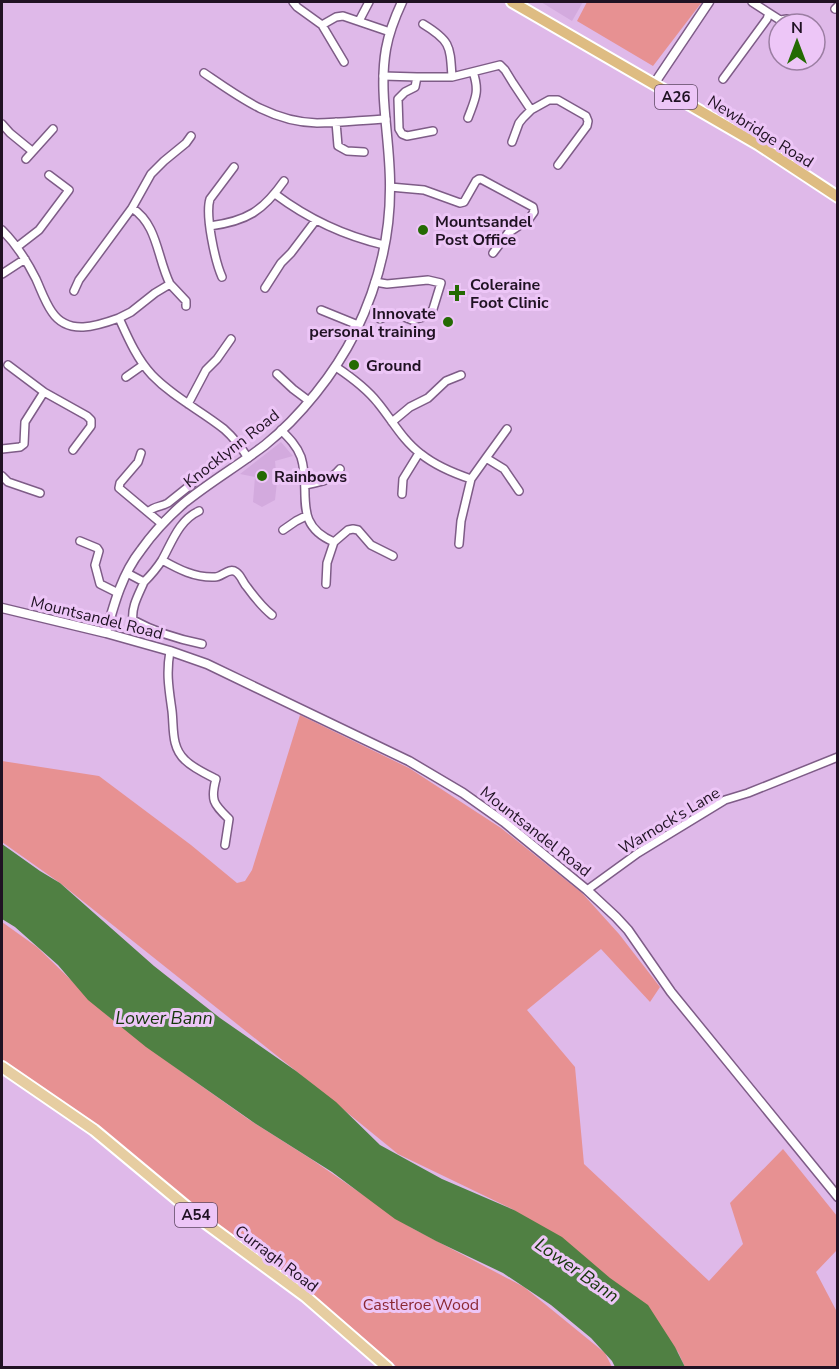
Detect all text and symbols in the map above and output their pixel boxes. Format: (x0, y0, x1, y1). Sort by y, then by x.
north arrow (767, 12, 827, 72)
text: N (791, 17, 803, 39)
road number: A26 (655, 85, 697, 109)
street label: Newbridge Road (703, 90, 818, 173)
place label: Mountsandel Post Office (435, 211, 532, 251)
marker: Mountsandel Post Office (416, 223, 430, 237)
place label: Coleraine Foot Clinic (470, 274, 549, 314)
marker: Coleraine Foot Clinic (448, 284, 466, 302)
place label: Innovate personal training (309, 303, 436, 343)
marker: Innovate personal training (441, 315, 455, 329)
place label: Ground (366, 355, 421, 377)
marker: Ground (347, 358, 361, 372)
street label: Knocklynn Road (179, 405, 284, 493)
place label: Rainbows (274, 466, 347, 488)
marker: Rainbows (255, 469, 269, 483)
street label: Mountsandel Road (28, 591, 165, 645)
street label: Mountsandel Road (475, 781, 596, 882)
street label: Warnock's Lane (615, 782, 724, 860)
water label: Lower Bann (115, 1006, 213, 1030)
road number: A54 (175, 1203, 217, 1227)
street label: Curragh Road (230, 1220, 323, 1297)
water label: Lower Bann (530, 1232, 624, 1308)
park label: Castleroe Wood (363, 1294, 479, 1316)

